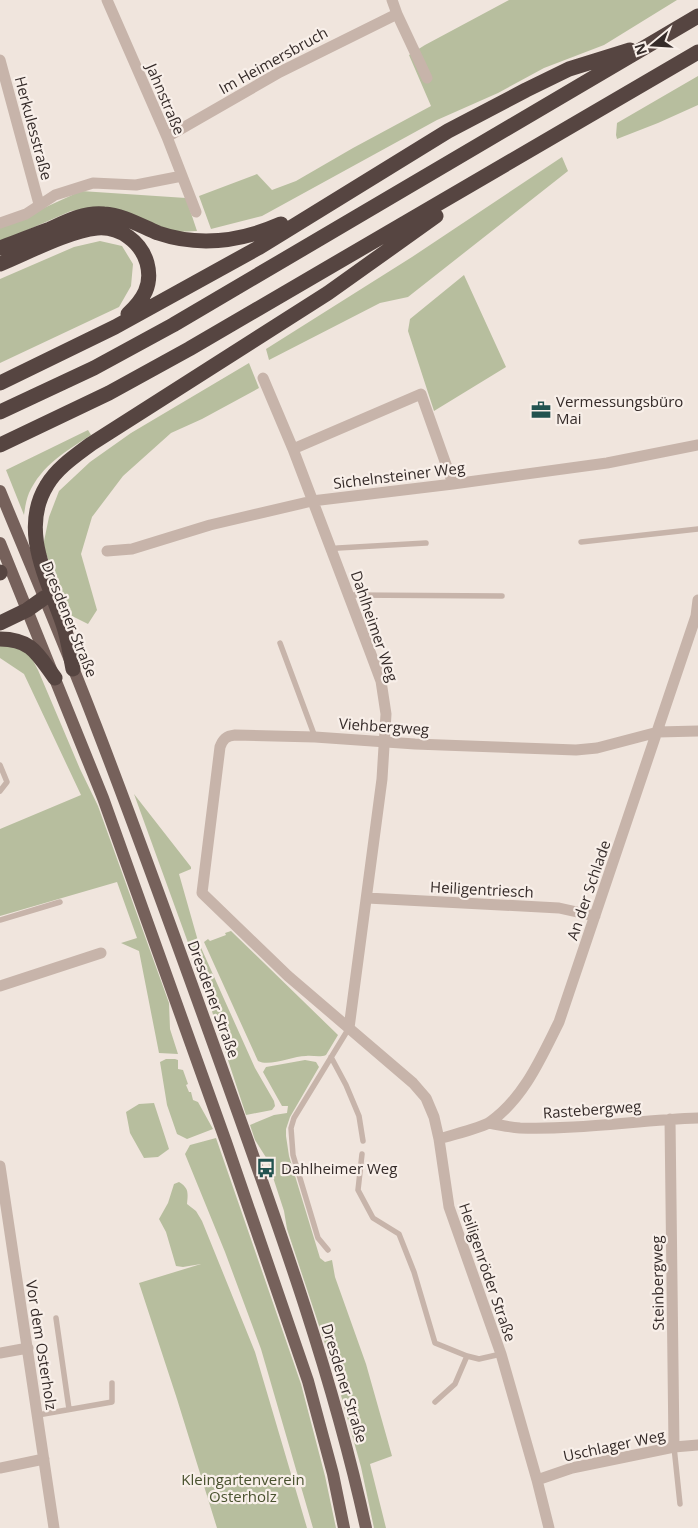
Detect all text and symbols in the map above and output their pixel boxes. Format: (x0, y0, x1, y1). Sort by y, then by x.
north arrow (628, 20, 678, 70)
street label: Im Heimersbruch (215, 22, 331, 98)
text: N (629, 41, 651, 58)
street label: Jahnstraße (141, 59, 190, 138)
street label: Herkulesstraße (11, 74, 57, 182)
place label: Vermessungsbüro Mai (556, 391, 683, 428)
office icon: Vermessungsbüro Mai (530, 399, 552, 421)
street label: Sichelnsteiner Weg (332, 457, 466, 493)
street label: Dresdener Straße (38, 558, 102, 680)
street label: Dahlheimer Weg (347, 568, 403, 684)
street label: Viehbergweg (338, 713, 430, 739)
street label: An der Schlade (562, 837, 614, 943)
street label: Heiligentriesch (430, 876, 534, 902)
street label: Dresdener Straße (183, 937, 245, 1061)
street label: Rastebergweg (542, 1096, 642, 1122)
bus stop icon: Dahlheimer Weg (255, 1157, 277, 1179)
place label: Dahlheimer Weg (281, 1158, 397, 1178)
street label: Heiligenröder Straße (455, 1200, 521, 1344)
street label: Steinbergweg (646, 1235, 668, 1331)
street label: Vor dem Osterholz (22, 1279, 62, 1411)
street label: Dresdener Straße (317, 1321, 373, 1445)
street label: Uschlager Weg (561, 1424, 667, 1466)
park label: Kleingartenverein Osterholz (181, 1469, 305, 1506)

